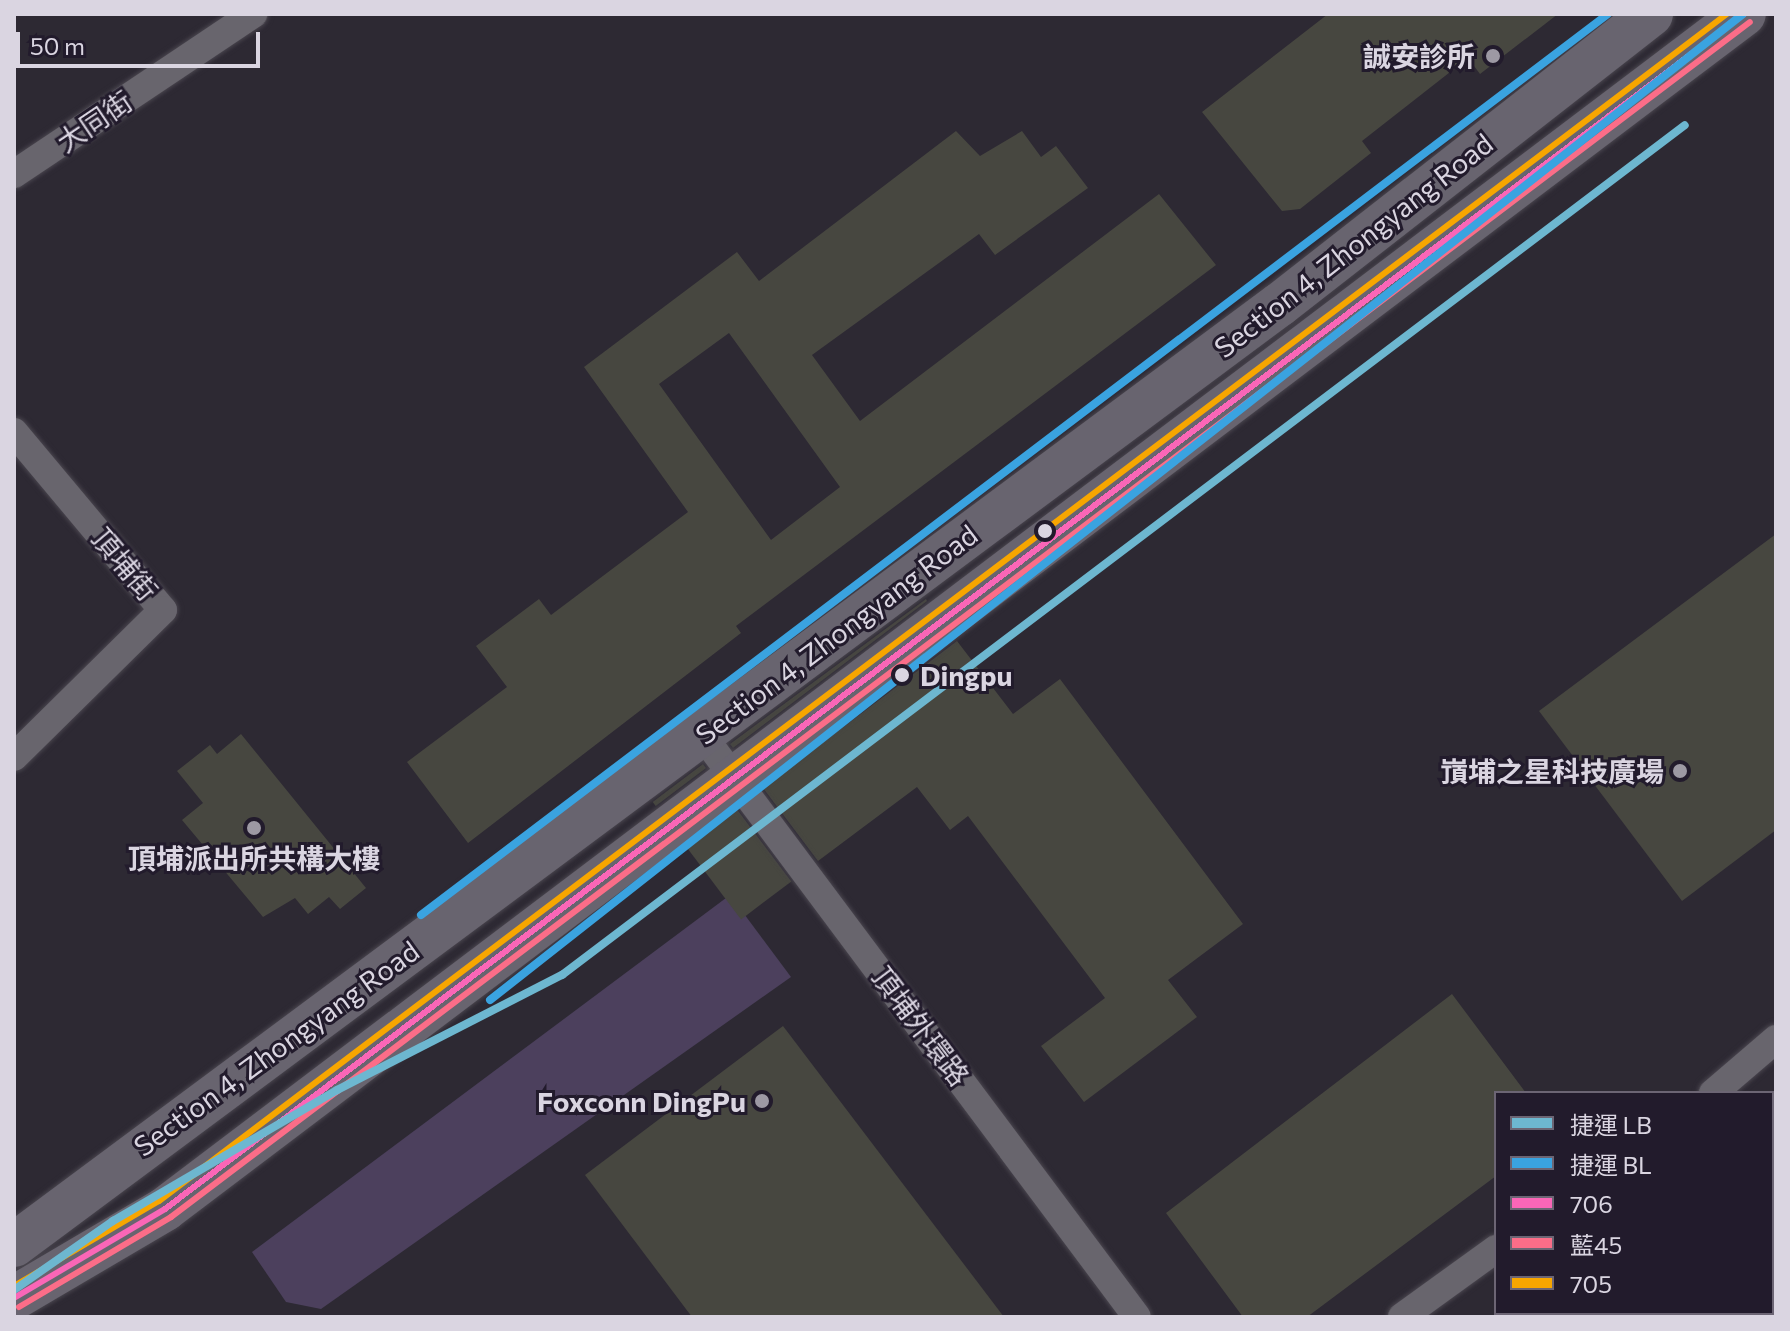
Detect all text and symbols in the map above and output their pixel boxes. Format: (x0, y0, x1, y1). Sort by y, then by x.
scale bar (20, 16, 264, 66)
text: 50 m (30, 31, 85, 60)
place label: 誠安診所 (1363, 39, 1475, 73)
marker: 誠安診所 (1482, 45, 1504, 67)
street label: 大同街 (50, 84, 138, 158)
street label: Section 4, Zhongyang Road (1207, 126, 1499, 364)
street label: Section 4, Zhongyang Road (689, 517, 983, 751)
street label: 頂埔街 (85, 521, 165, 607)
unlabelled marker (1037, 523, 1053, 539)
place label: Dingpu (920, 658, 1012, 692)
marker: Dingpu (891, 664, 913, 686)
place label: 嵿埔之星科技廣場 (1440, 754, 1664, 788)
marker: 嵿埔之星科技廣場 (1671, 762, 1689, 780)
marker: 頂埔派出所共構大樓 (245, 819, 263, 837)
place label: 頂埔派出所共構大樓 (128, 841, 380, 875)
street label: Section 4, Zhongyang Road (127, 933, 425, 1163)
street label: 頂埔外環路 (865, 960, 977, 1092)
place label: Foxconn DingPu (537, 1084, 746, 1118)
legend (1494, 1091, 1774, 1315)
marker: Foxconn DingPu (753, 1092, 771, 1110)
text: 捷運 LB (1570, 1110, 1652, 1139)
text: 捷運 BL (1570, 1150, 1652, 1179)
text: 706 (1570, 1189, 1613, 1218)
text: 藍45 (1570, 1230, 1622, 1259)
text: 705 (1570, 1269, 1612, 1298)

